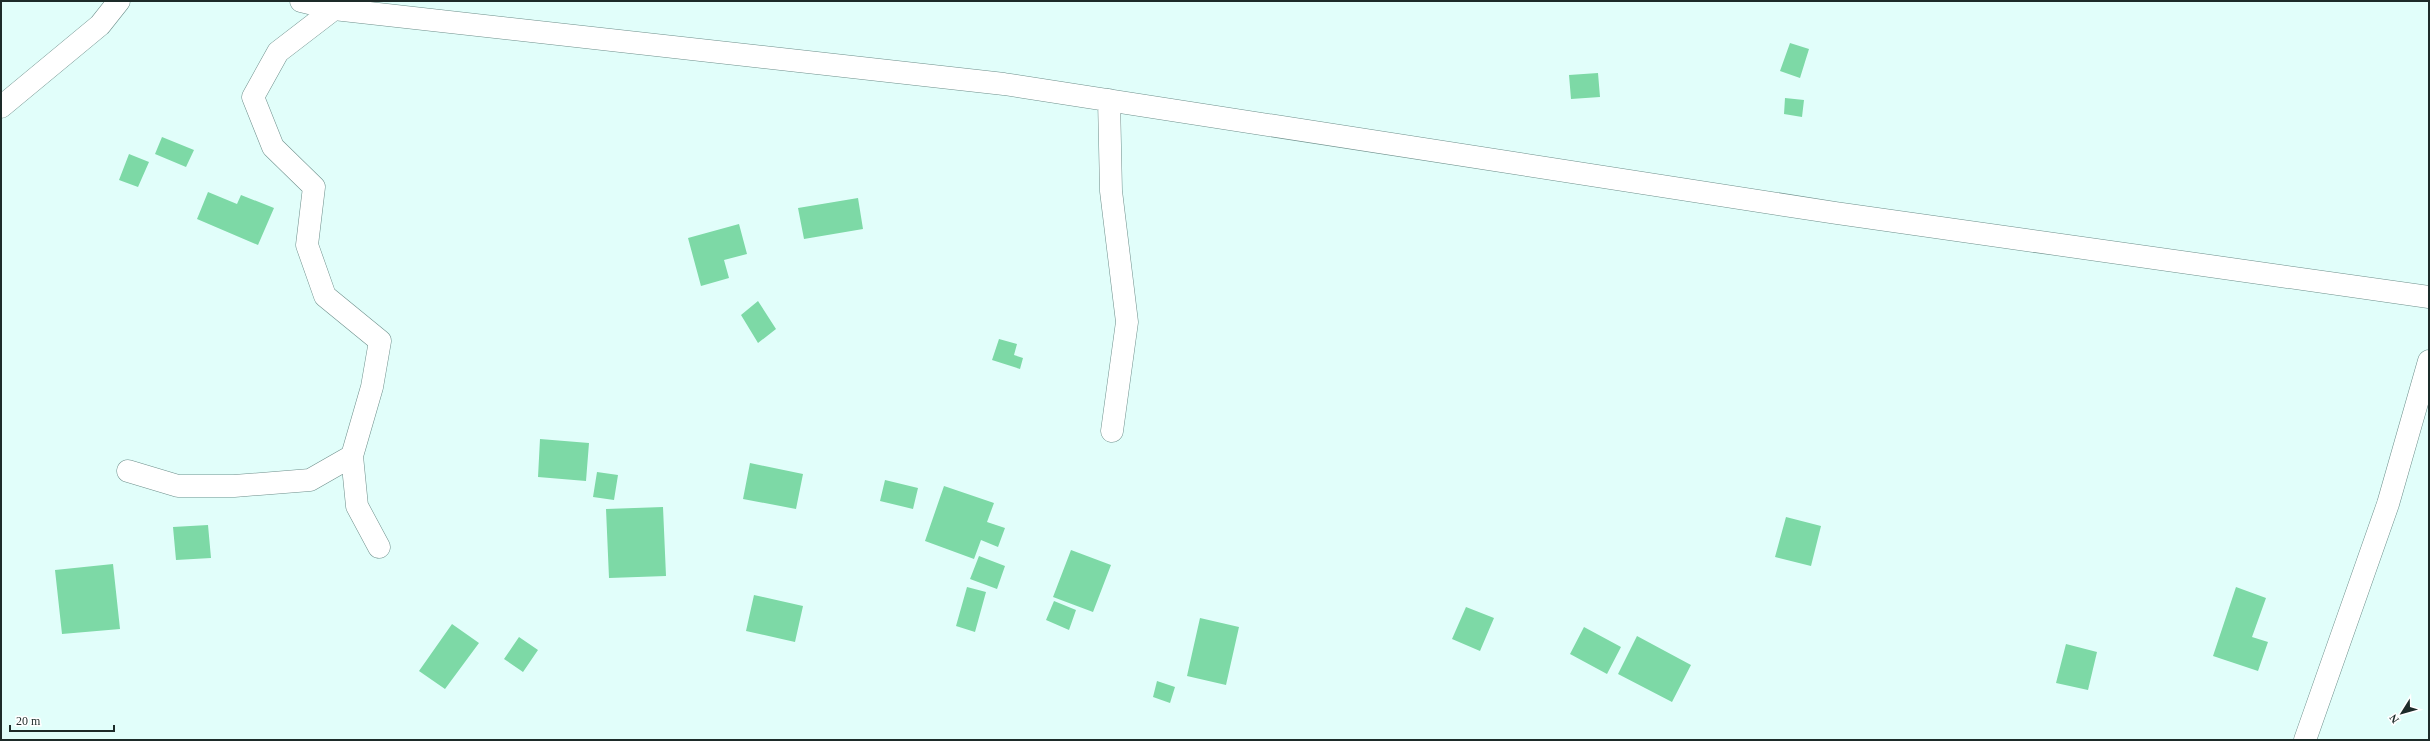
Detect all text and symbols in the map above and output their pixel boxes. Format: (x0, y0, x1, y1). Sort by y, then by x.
north arrow (2382, 693, 2422, 733)
scale bar (10, 707, 114, 733)
text: N (2387, 712, 2401, 726)
text: 20 m (16, 714, 41, 728)

